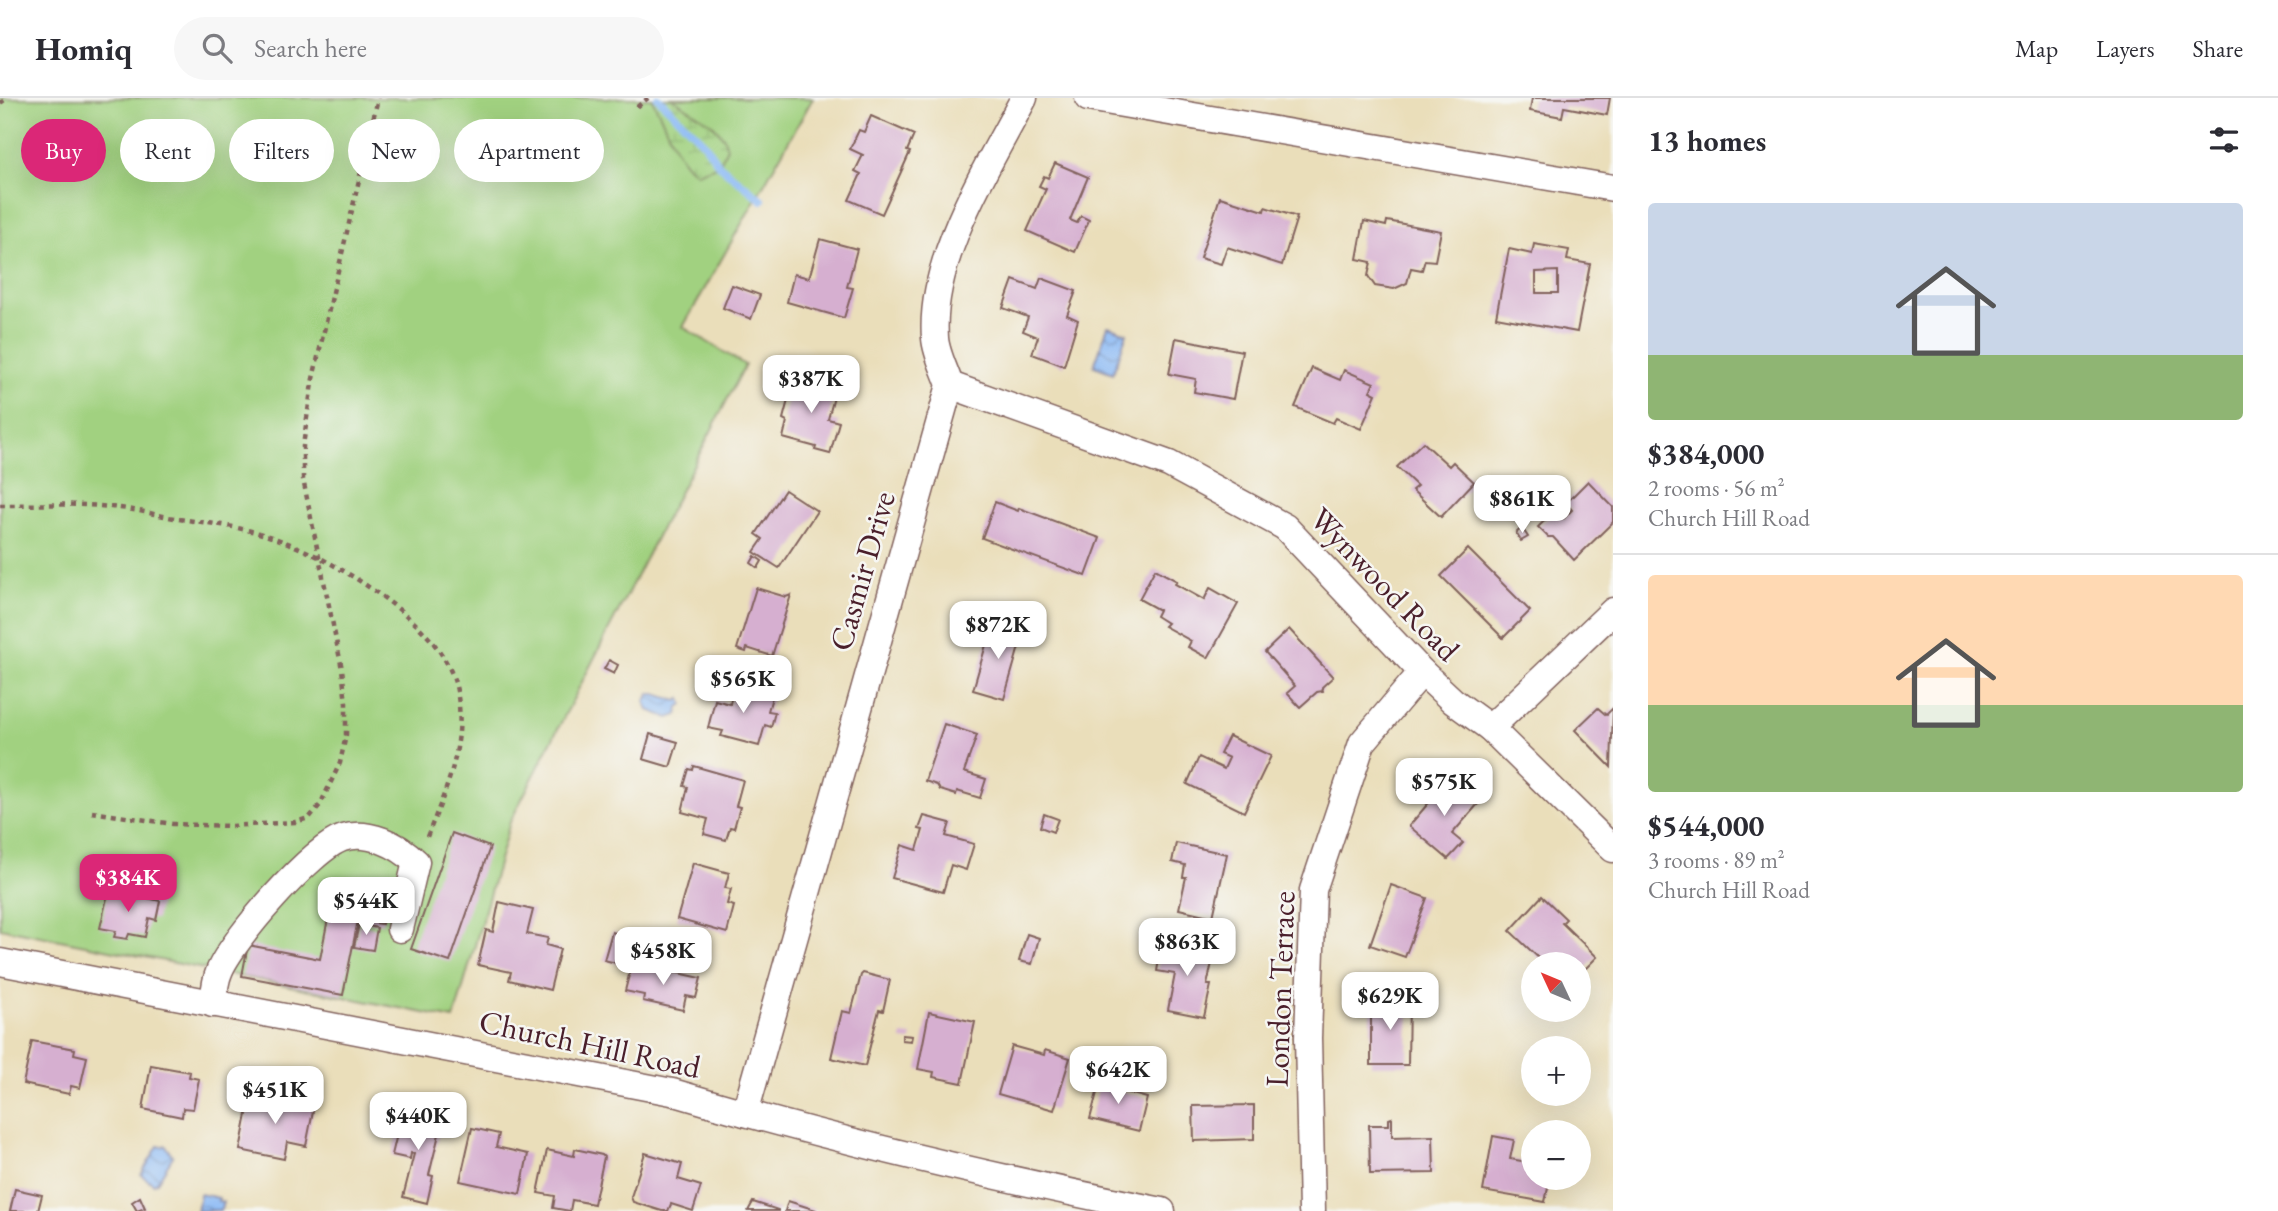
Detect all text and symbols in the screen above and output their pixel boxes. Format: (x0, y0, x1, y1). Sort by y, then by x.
search box (174, 17, 664, 80)
text: Homiq (35, 27, 132, 70)
icon: search (198, 29, 236, 67)
text: Search here (254, 31, 367, 65)
text: Map (2015, 33, 2058, 64)
text: Layers (2096, 33, 2155, 64)
text: Share (2193, 33, 2243, 64)
chip: Buy (21, 119, 106, 182)
chip: Rent (120, 119, 215, 182)
chip: Filters (229, 119, 334, 182)
chip: New (348, 119, 440, 182)
chip: Apartment (454, 119, 604, 182)
text: 13 homes (1648, 121, 1766, 160)
icon: filters (2205, 121, 2243, 159)
icon: home (1883, 248, 2009, 374)
pin: $387K (762, 356, 860, 415)
text: $387K (779, 363, 843, 393)
text: $384,000 (1648, 434, 1764, 473)
text: 2 rooms · 56 m² (1648, 473, 1785, 503)
pin: $861K (1473, 476, 1571, 535)
text: $861K (1490, 483, 1554, 513)
street label: Casmir Drive (819, 486, 905, 656)
street label: Wynwood Road (1301, 498, 1470, 671)
text: Church Hill Road (1648, 503, 1810, 533)
pin: $872K (949, 602, 1047, 661)
text: $872K (966, 609, 1030, 639)
icon: home (1883, 620, 2009, 746)
pin: $565K (694, 656, 792, 715)
text: $565K (711, 663, 775, 693)
pin: $575K (1395, 758, 1493, 818)
text: $575K (1412, 766, 1476, 796)
text: $544,000 (1648, 806, 1764, 845)
text: 3 rooms · 89 m² (1648, 845, 1785, 875)
pin: $384K (79, 854, 177, 914)
text: $384K (96, 862, 160, 892)
text: Church Hill Road (1648, 875, 1810, 905)
pin: $544K (317, 878, 415, 937)
text: $544K (334, 885, 398, 915)
street label: London Terrace (1256, 890, 1304, 1088)
pin: $863K (1138, 918, 1236, 978)
text: $863K (1155, 926, 1219, 956)
pin: $458K (614, 928, 712, 987)
text: $458K (631, 935, 695, 965)
north arrow (1521, 952, 1591, 1022)
map controls (1521, 952, 1591, 1190)
pin: $629K (1341, 972, 1439, 1032)
text: $629K (1358, 980, 1422, 1010)
street label: Church Hill Road (476, 1000, 705, 1088)
button: + (1521, 1036, 1591, 1106)
pin: $642K (1069, 1046, 1167, 1106)
text: $642K (1086, 1054, 1150, 1084)
pin: $451K (226, 1066, 324, 1126)
text: $451K (243, 1074, 307, 1104)
pin: $440K (369, 1093, 467, 1152)
text: $440K (386, 1100, 450, 1130)
button: − (1521, 1120, 1591, 1190)

